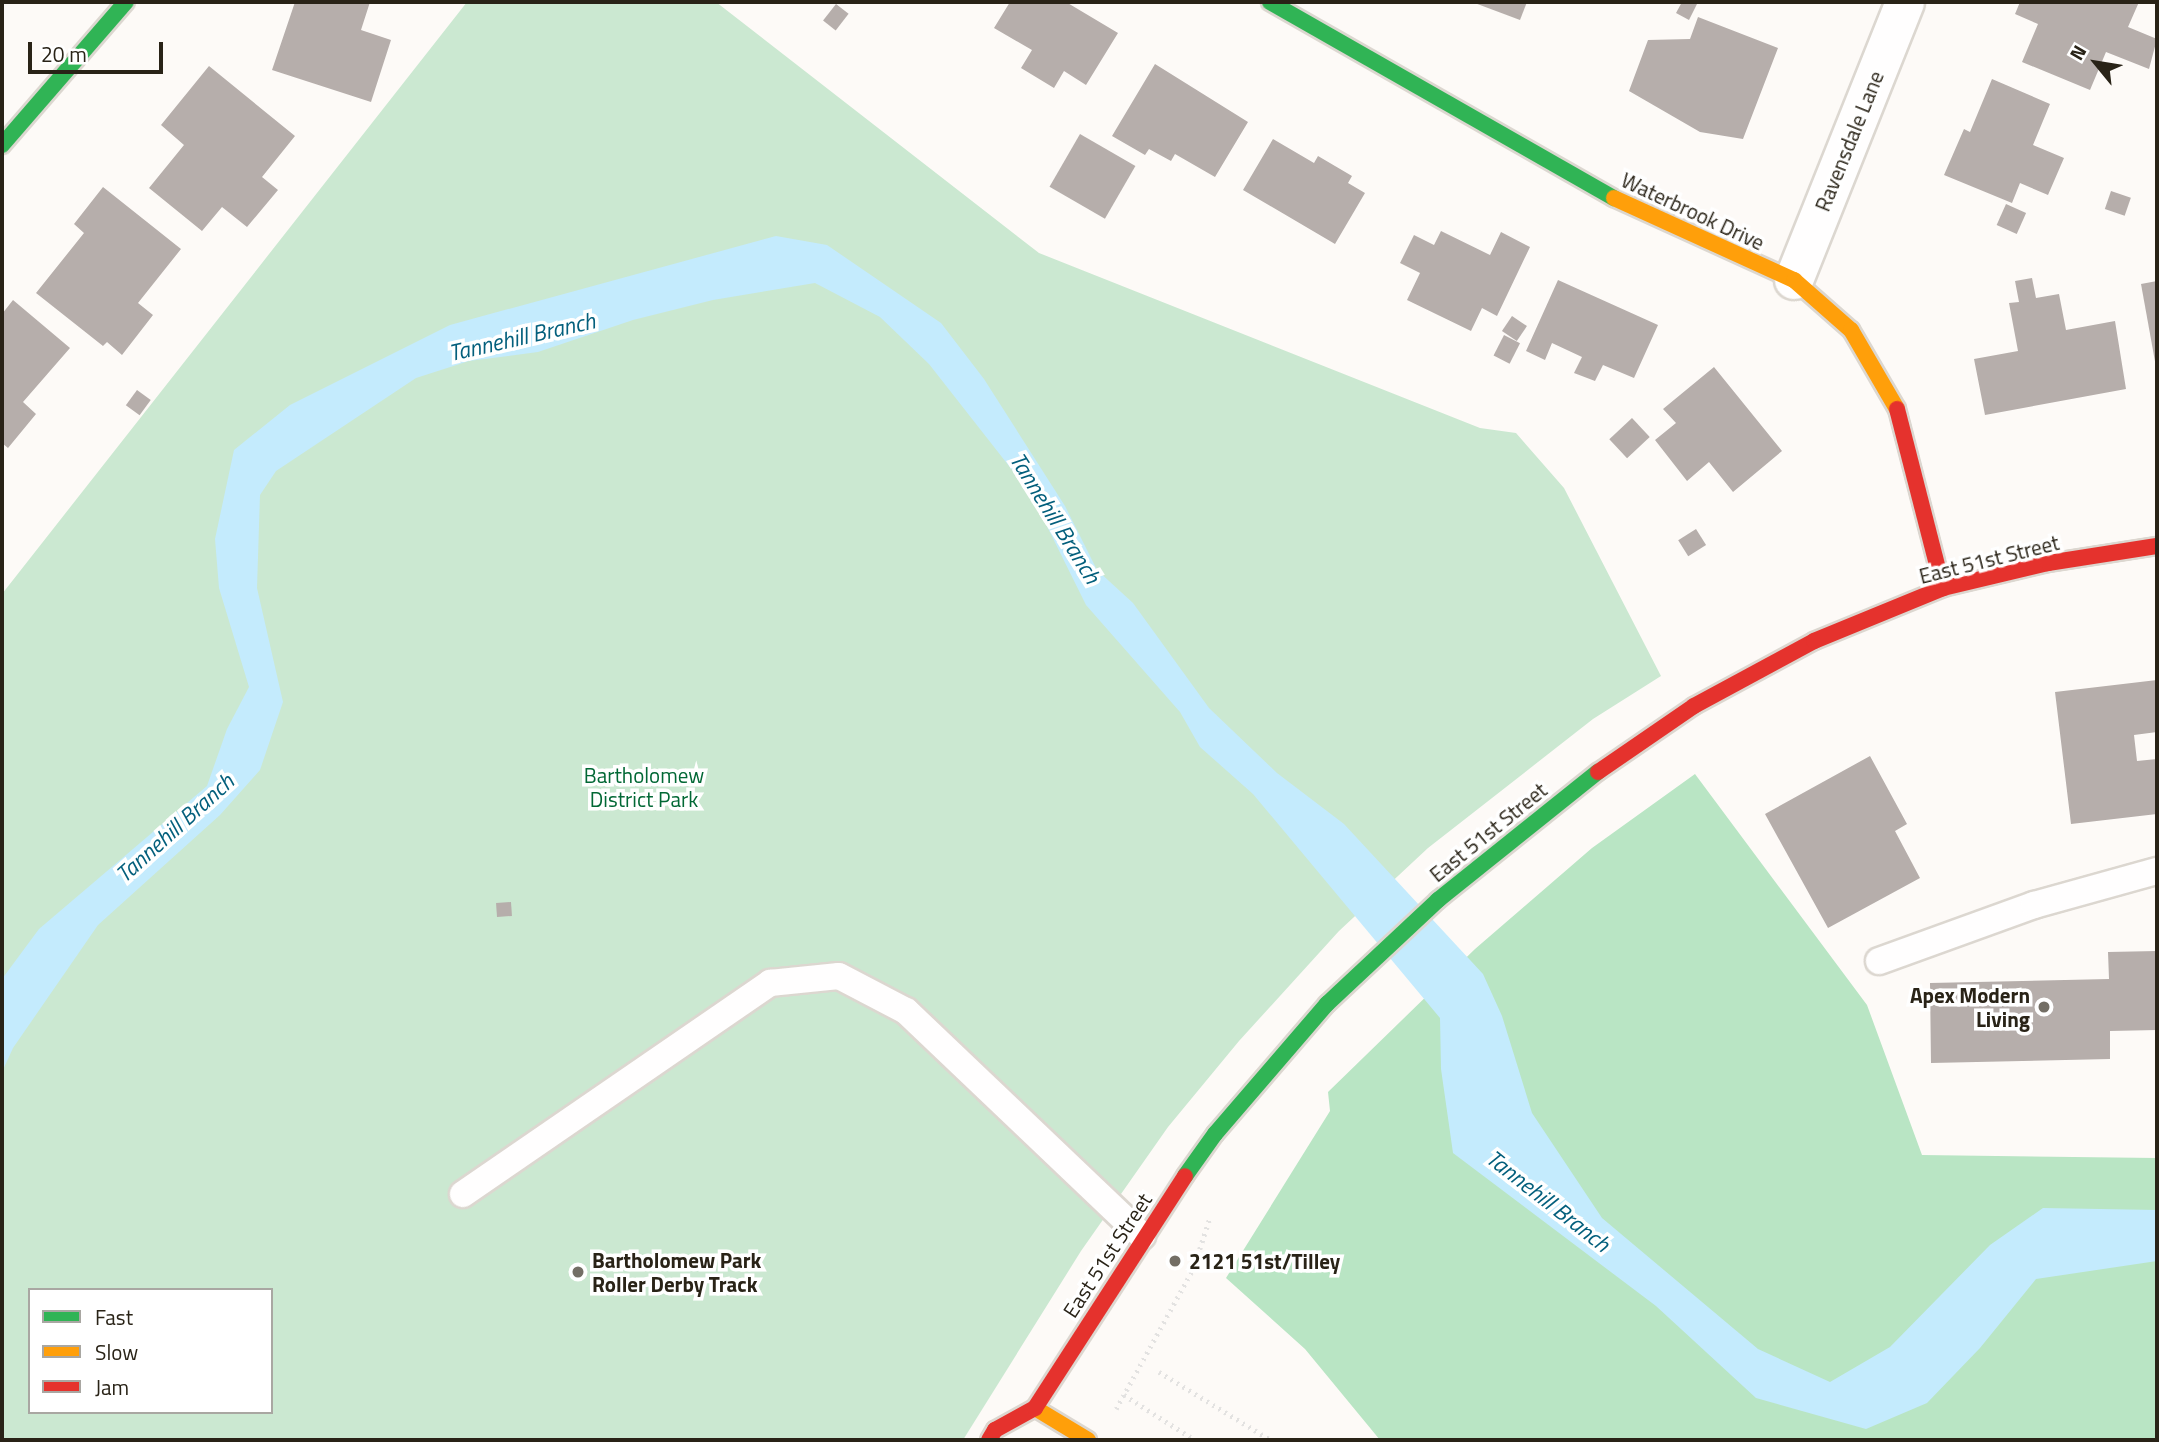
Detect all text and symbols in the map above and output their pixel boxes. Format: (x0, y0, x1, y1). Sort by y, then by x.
scale bar (32, 28, 166, 72)
north arrow (2061, 28, 2131, 98)
text: 20 m (41, 38, 87, 70)
text: N (2062, 39, 2093, 65)
street label: Ravensdale Lane (1809, 67, 1889, 215)
street label: Waterbrook Drive (1617, 167, 1769, 255)
water label: Tannehill Branch (446, 307, 598, 367)
water label: Tannehill Branch (1004, 447, 1106, 589)
street label: East 51st Street (1916, 529, 2062, 589)
park label: Bartholomew District Park (584, 762, 704, 812)
water label: Tannehill Branch (110, 768, 240, 888)
street label: East 51st Street (1424, 777, 1552, 887)
place label: Apex Modern Living (1910, 982, 2030, 1032)
marker: Apex Modern Living (2036, 999, 2052, 1015)
water label: Tannehill Branch (1481, 1144, 1615, 1258)
street label: East 51st Street (1057, 1188, 1157, 1322)
place label: Bartholomew Park Roller Derby Track (592, 1247, 761, 1297)
place label: 2121 51st/Tilley (1189, 1248, 1340, 1274)
marker: 2121 51st/Tilley (1167, 1253, 1183, 1269)
marker: Bartholomew Park Roller Derby Track (570, 1264, 586, 1280)
legend (28, 1288, 273, 1414)
text: Fast (95, 1301, 133, 1333)
text: Slow (95, 1336, 138, 1368)
text: Jam (95, 1371, 129, 1403)

